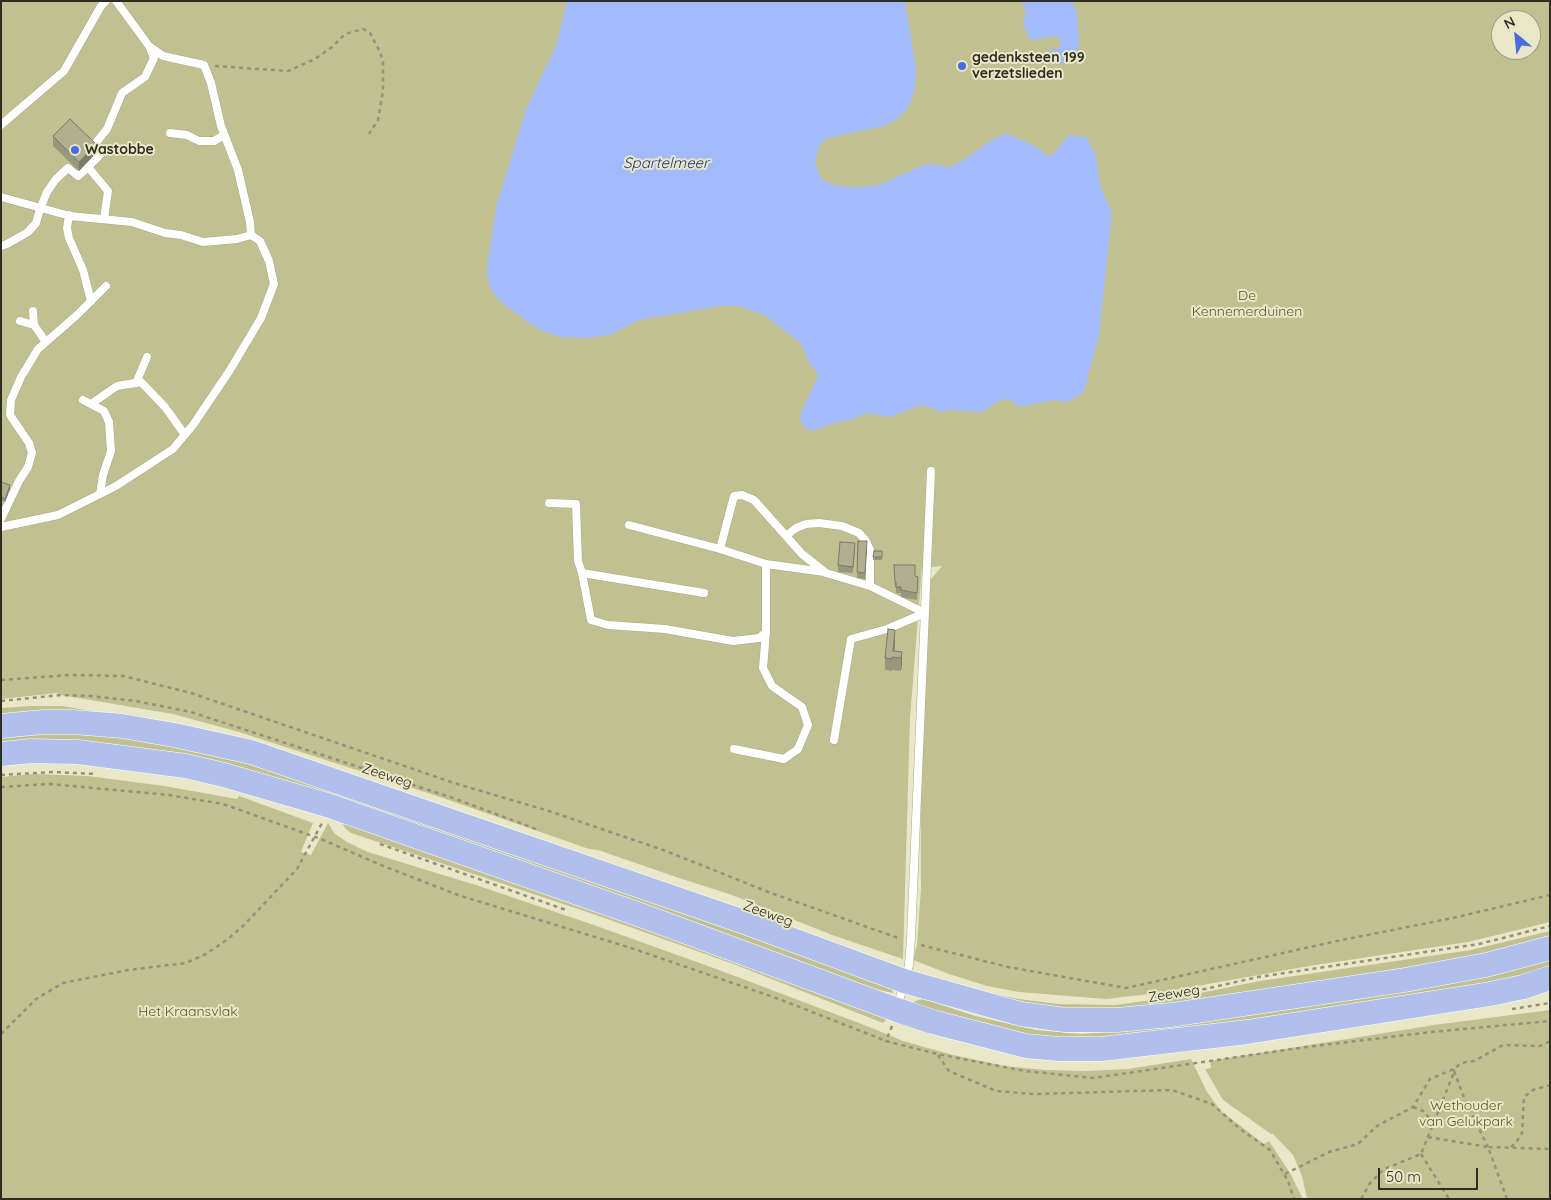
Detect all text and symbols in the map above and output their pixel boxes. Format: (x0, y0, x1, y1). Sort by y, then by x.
north arrow (1491, 10, 1541, 60)
text: N (1501, 12, 1518, 33)
place label: gedenksteen 199 verzetslieden (972, 50, 1085, 82)
marker: gedenksteen 199 verzetslieden (956, 60, 968, 72)
place label: Wastobbe (85, 142, 154, 158)
marker: Wastobbe (69, 144, 81, 156)
water label: Spartelmeer (623, 154, 709, 172)
park label: De Kennemerduinen (1192, 288, 1302, 321)
street label: Zeeweg (360, 760, 414, 792)
street label: Zeeweg (741, 897, 795, 931)
street label: Zeeweg (1147, 982, 1201, 1006)
park label: Het Kraansvlak (138, 1004, 238, 1020)
park label: Wethouder van Gelukpark (1419, 1098, 1513, 1130)
scale bar (1381, 1158, 1481, 1190)
text: 50 m (1386, 1167, 1421, 1186)

